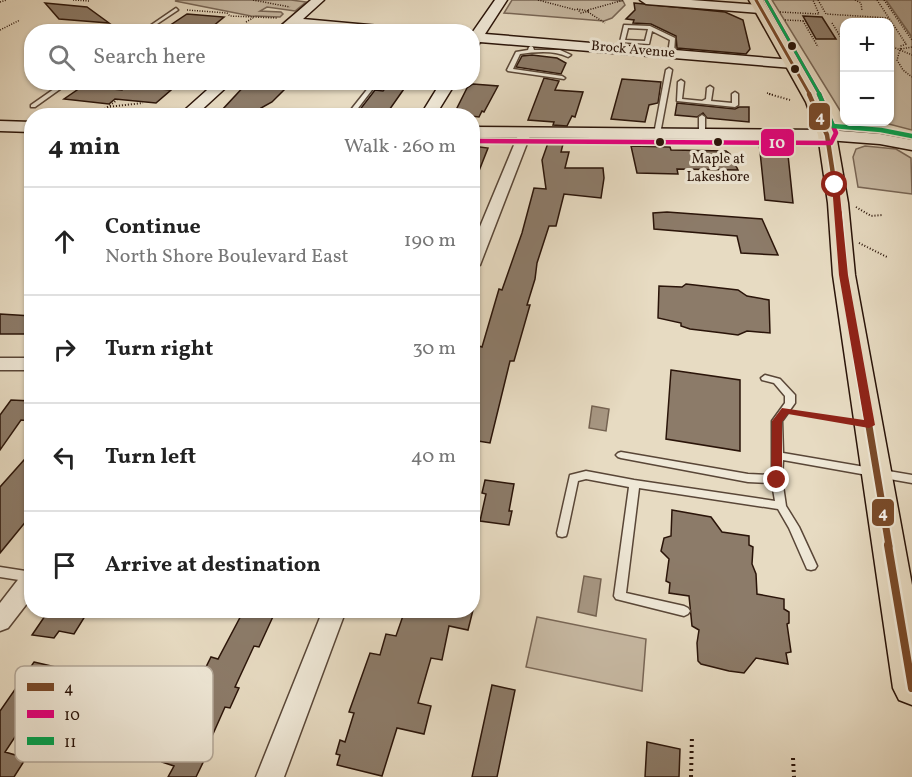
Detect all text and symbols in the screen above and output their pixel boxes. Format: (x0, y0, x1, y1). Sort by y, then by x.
map controls (840, 18, 894, 126)
button: + (840, 18, 894, 72)
search box (24, 24, 480, 90)
street label: Brock Avenue (590, 37, 676, 63)
unlabelled marker (786, 40, 798, 52)
icon: search (45, 41, 78, 74)
text: Search here (93, 42, 206, 73)
unlabelled marker (789, 63, 801, 75)
button: − (840, 72, 894, 126)
line badge: 4 (808, 102, 831, 131)
text: 4 (815, 107, 825, 129)
line badge: 10 (760, 128, 795, 157)
text: 4 min (48, 129, 120, 165)
text: Walk · 260 m (344, 133, 456, 161)
text: 10 (769, 133, 785, 155)
unlabelled marker (654, 136, 666, 148)
marker: Maple at Lakeshore (712, 136, 724, 148)
place label: Maple at Lakeshore (686, 150, 750, 187)
route start (821, 171, 847, 197)
text: Continue (105, 212, 201, 243)
icon: ahead (48, 225, 81, 258)
text: 190 m (404, 227, 456, 255)
text: North Shore Boulevard East (105, 243, 349, 271)
icon: right (48, 333, 81, 366)
text: Turn right (105, 334, 213, 365)
text: 30 m (412, 335, 456, 363)
icon: left (48, 441, 81, 474)
text: Turn left (105, 442, 196, 473)
text: 40 m (411, 443, 456, 471)
route end (763, 466, 789, 492)
line badge: 4 (871, 498, 895, 527)
text: 4 (878, 503, 888, 525)
icon: arrive (48, 549, 81, 582)
text: Arrive at destination (105, 550, 321, 581)
legend (15, 666, 213, 762)
text: 4 (64, 678, 74, 700)
text: 10 (64, 705, 80, 727)
text: 11 (64, 732, 76, 754)

